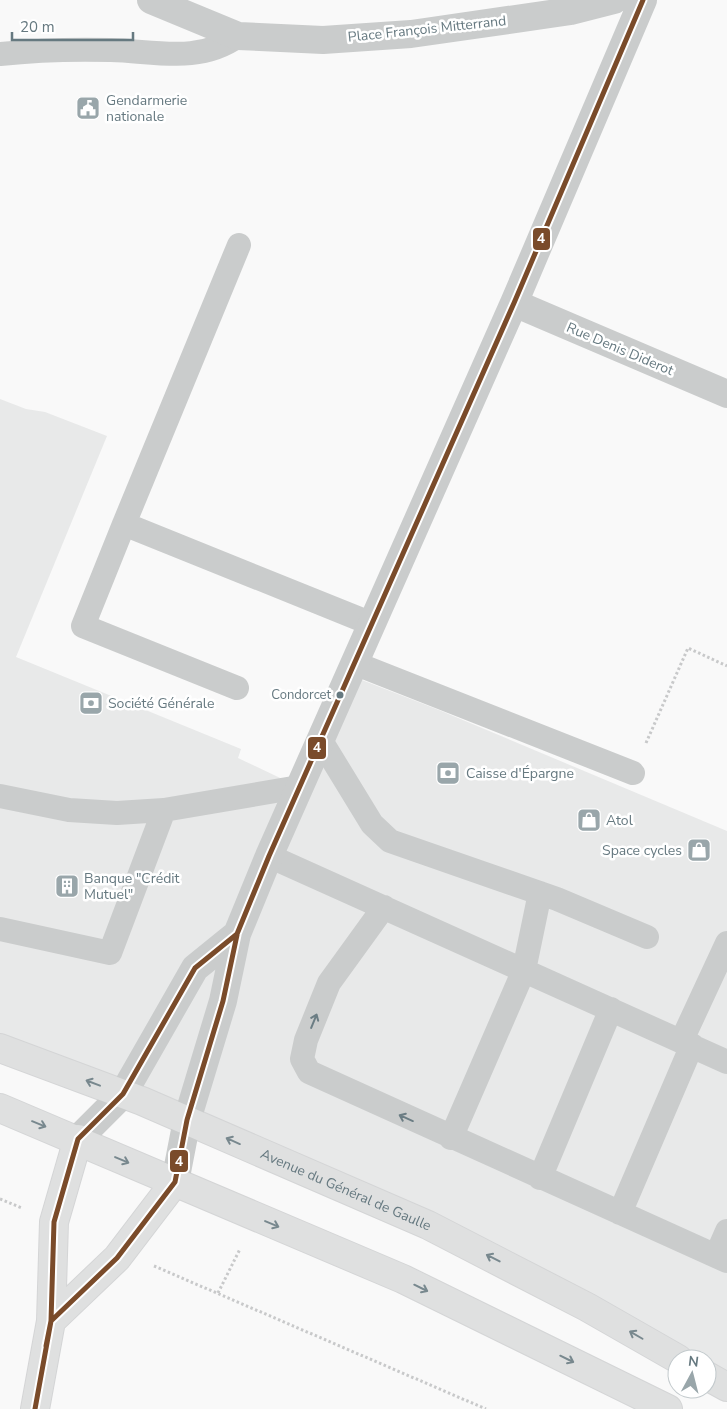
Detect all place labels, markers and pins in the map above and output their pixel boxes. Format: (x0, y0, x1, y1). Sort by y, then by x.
place label: Gendarmerie nationale (106, 91, 187, 126)
public building icon: Gendarmerie nationale (75, 95, 101, 121)
place label: Condorcet (271, 686, 331, 704)
bank icon: Société Générale (78, 690, 104, 716)
marker: Condorcet (335, 690, 345, 700)
place label: Société Générale (108, 694, 214, 713)
bank icon: Caisse d'Épargne (435, 760, 461, 786)
place label: Caisse d'Épargne (466, 764, 574, 783)
shop icon: Atol (576, 807, 602, 833)
place label: Atol (606, 811, 634, 830)
shop icon: Space cycles (686, 837, 712, 863)
place label: Space cycles (602, 841, 682, 860)
place label: Banque "Crédit Mutuel" (84, 869, 180, 904)
building icon: Banque "Crédit Mutuel" (54, 873, 80, 899)

